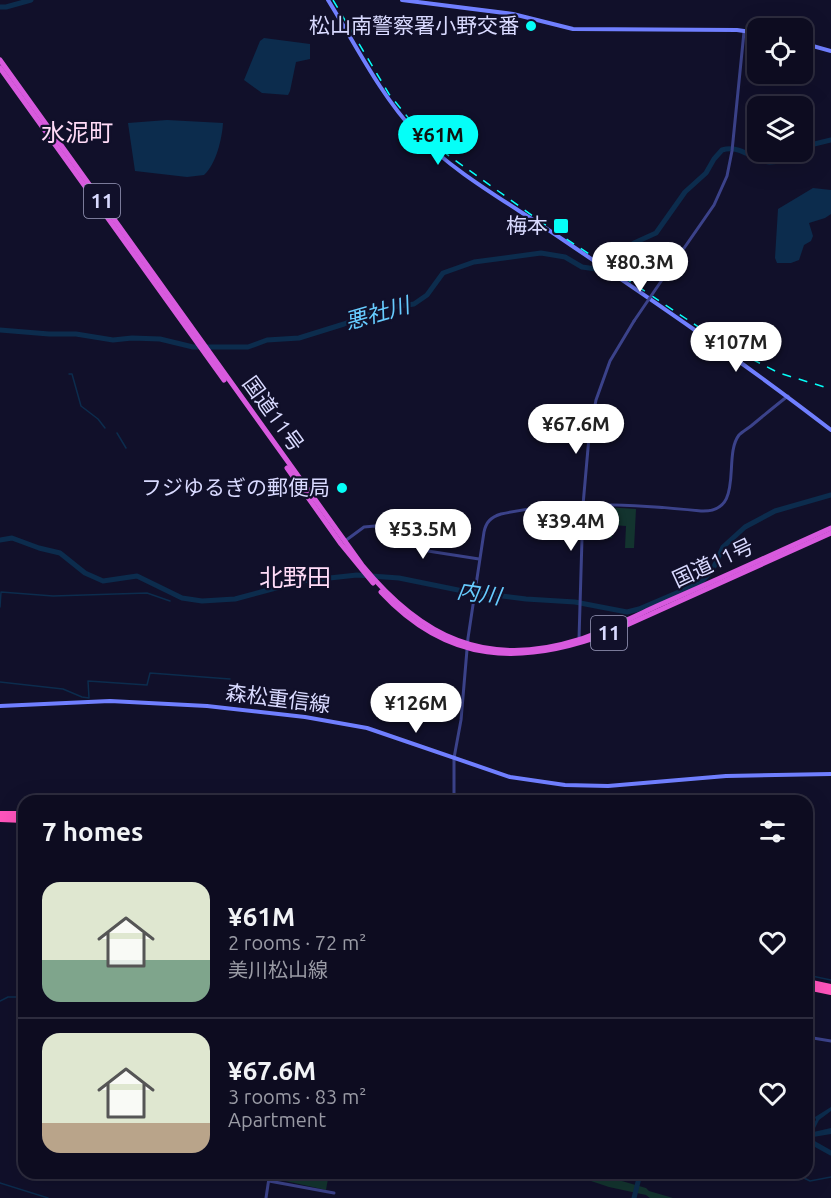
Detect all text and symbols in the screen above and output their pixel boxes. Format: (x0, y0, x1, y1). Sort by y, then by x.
place label: 松山南警察署小野交番 (309, 13, 519, 37)
map controls (747, 18, 813, 162)
button: locate (747, 18, 813, 84)
marker: 松山南警察署小野交番 (524, 19, 538, 33)
button: layers (747, 96, 813, 162)
pin: ¥61M (402, 115, 474, 166)
district label: 水泥町 (41, 119, 113, 146)
text: ¥61M (412, 123, 464, 146)
road number: 11 (84, 184, 120, 218)
place label: 梅本 (506, 213, 548, 237)
marker: 梅本 (552, 217, 570, 235)
pin: ¥80.3M (591, 242, 689, 293)
text: ¥80.3M (606, 250, 674, 273)
water label: 悪社川 (342, 291, 414, 334)
pin: ¥107M (694, 322, 778, 373)
text: ¥107M (705, 330, 767, 353)
street label: 国道11号 (239, 371, 309, 456)
pin: ¥67.6M (527, 404, 625, 455)
text: ¥67.6M (542, 412, 610, 435)
place label: フジゆるぎの郵便局 (141, 475, 330, 499)
marker: フジゆるぎの郵便局 (335, 481, 349, 495)
pin: ¥39.4M (522, 501, 620, 552)
pin: ¥53.5M (374, 509, 472, 560)
text: ¥39.4M (537, 509, 605, 532)
text: ¥53.5M (389, 517, 457, 540)
street label: 国道11号 (668, 533, 757, 591)
district label: 北野田 (259, 564, 331, 591)
water label: 内川 (456, 577, 505, 608)
road number: 11 (591, 616, 627, 650)
street label: 森松重信線 (225, 680, 332, 716)
pin: ¥126M (374, 683, 458, 734)
text: ¥126M (385, 691, 447, 714)
icon: filters (756, 815, 789, 848)
text: 7 homes (42, 817, 143, 846)
text: ¥61M (228, 902, 295, 931)
icon: home (90, 906, 162, 978)
icon: heart (756, 926, 789, 959)
text: 2 rooms · 72 m² (228, 931, 366, 954)
text: 美川松山線 (228, 958, 328, 981)
text: ¥67.6M (228, 1056, 316, 1085)
icon: home (90, 1057, 162, 1129)
icon: heart (756, 1077, 789, 1110)
text: 3 rooms · 83 m² (228, 1085, 366, 1108)
text: Apartment (228, 1108, 326, 1131)

